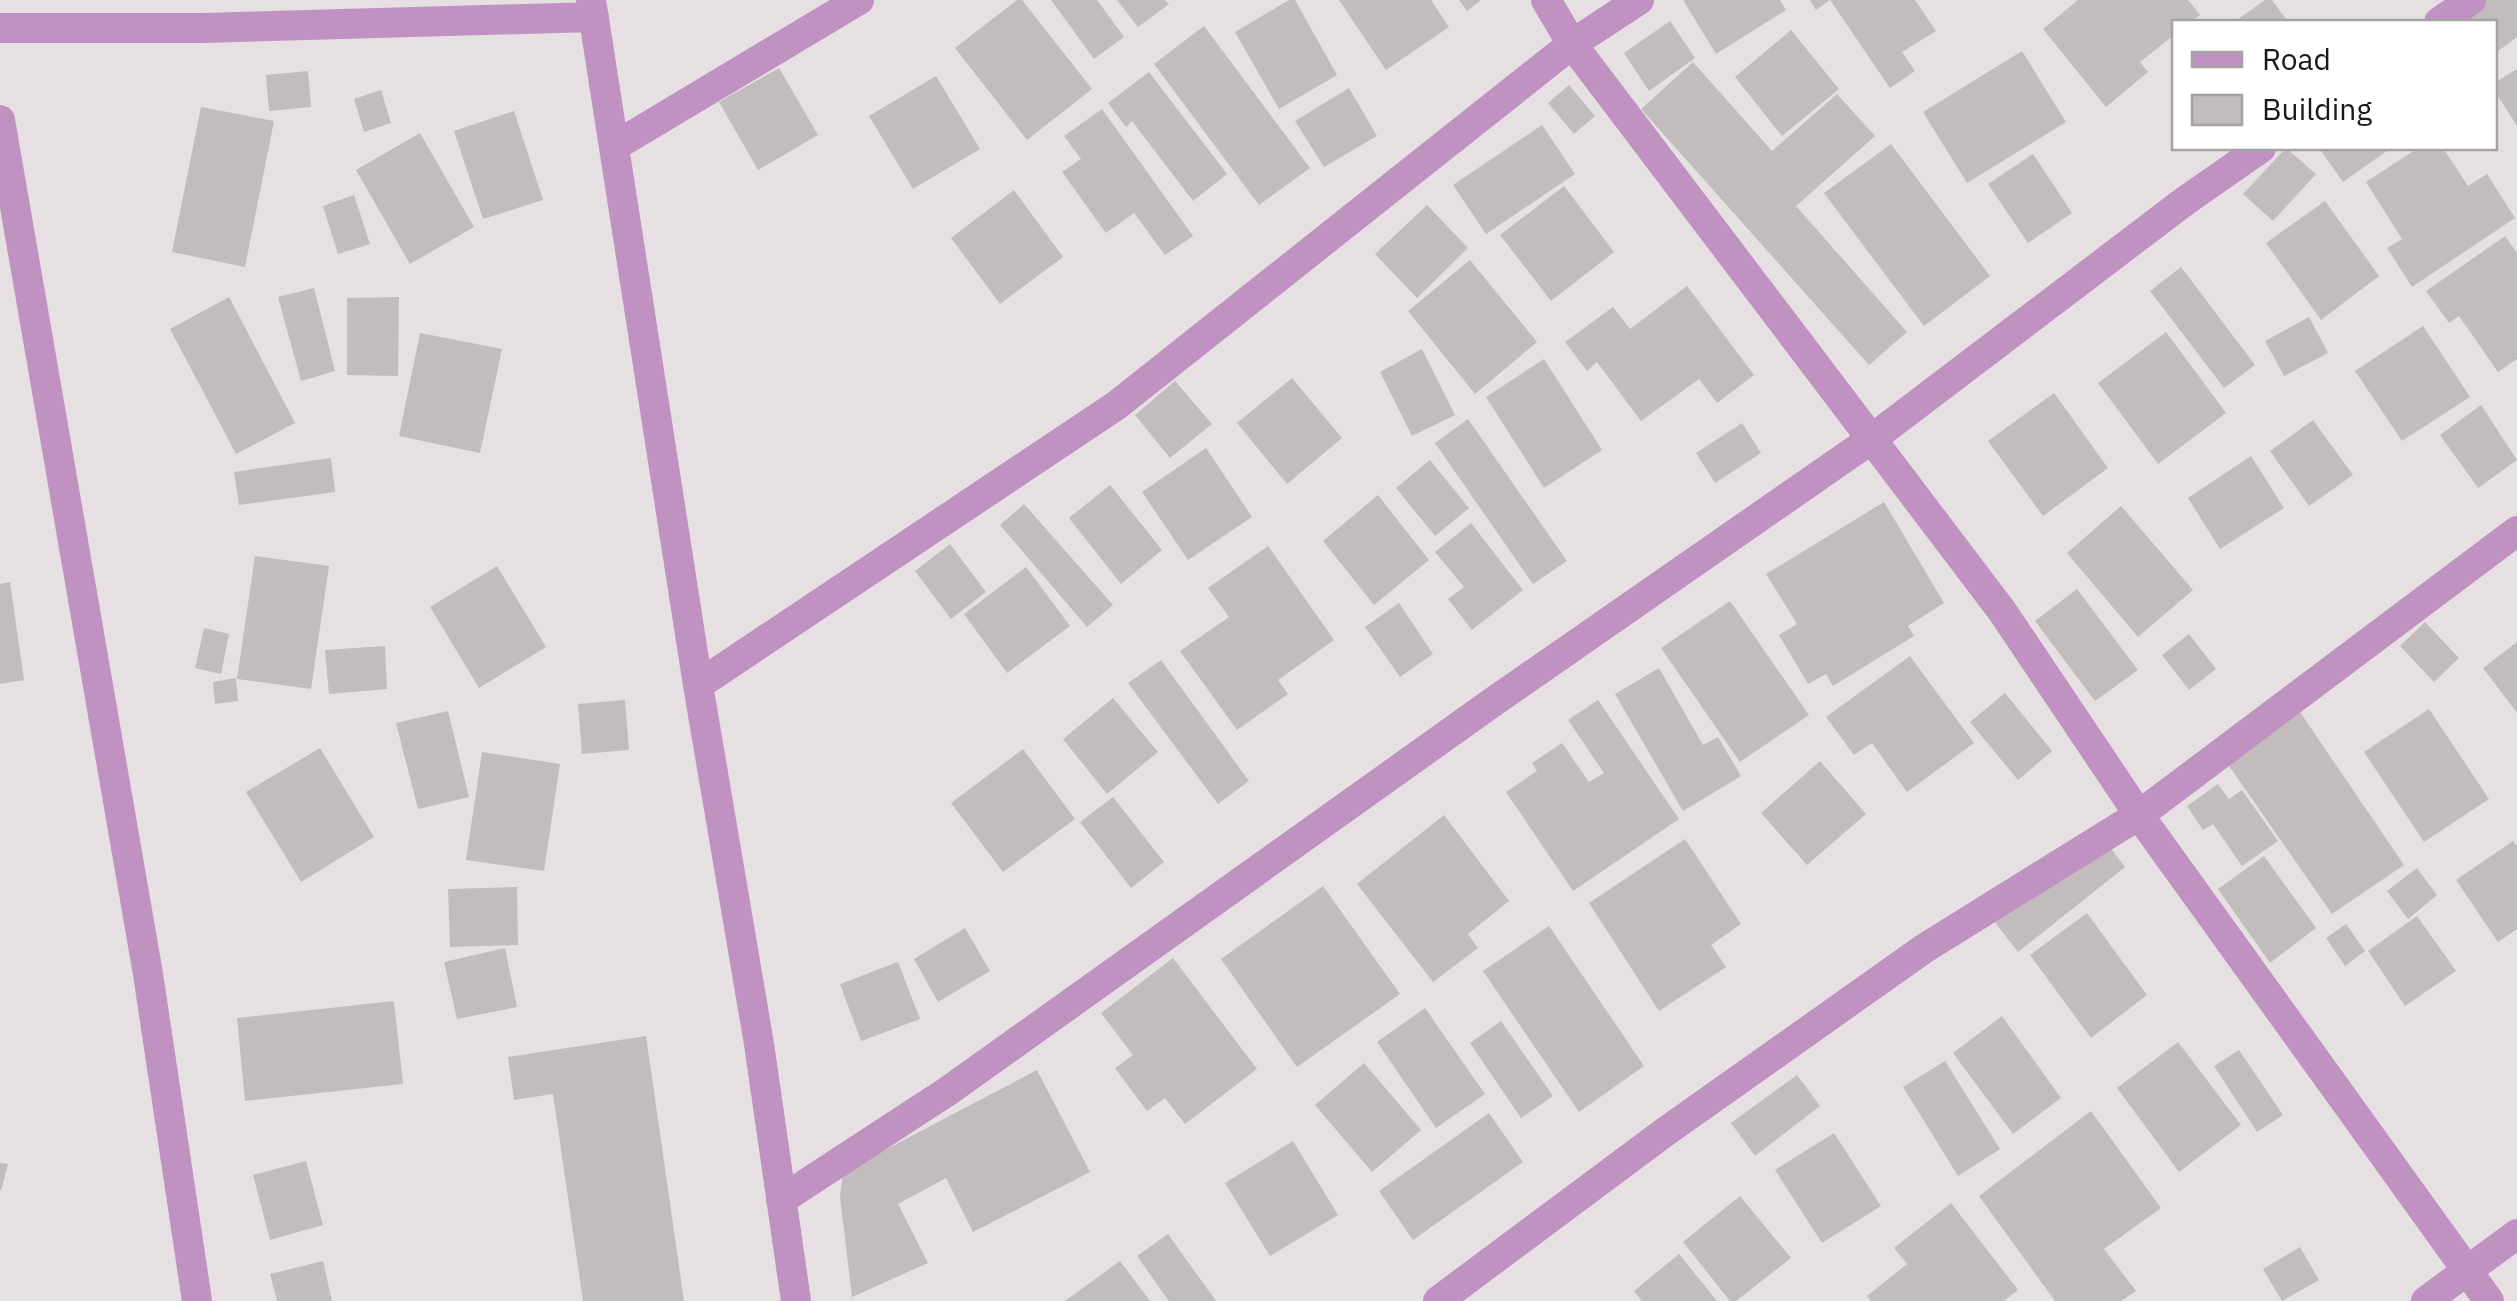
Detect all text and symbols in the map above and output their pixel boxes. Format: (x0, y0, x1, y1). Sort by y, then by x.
legend (2172, 20, 2497, 150)
text: Road (2262, 39, 2331, 78)
text: Building (2262, 89, 2372, 128)

